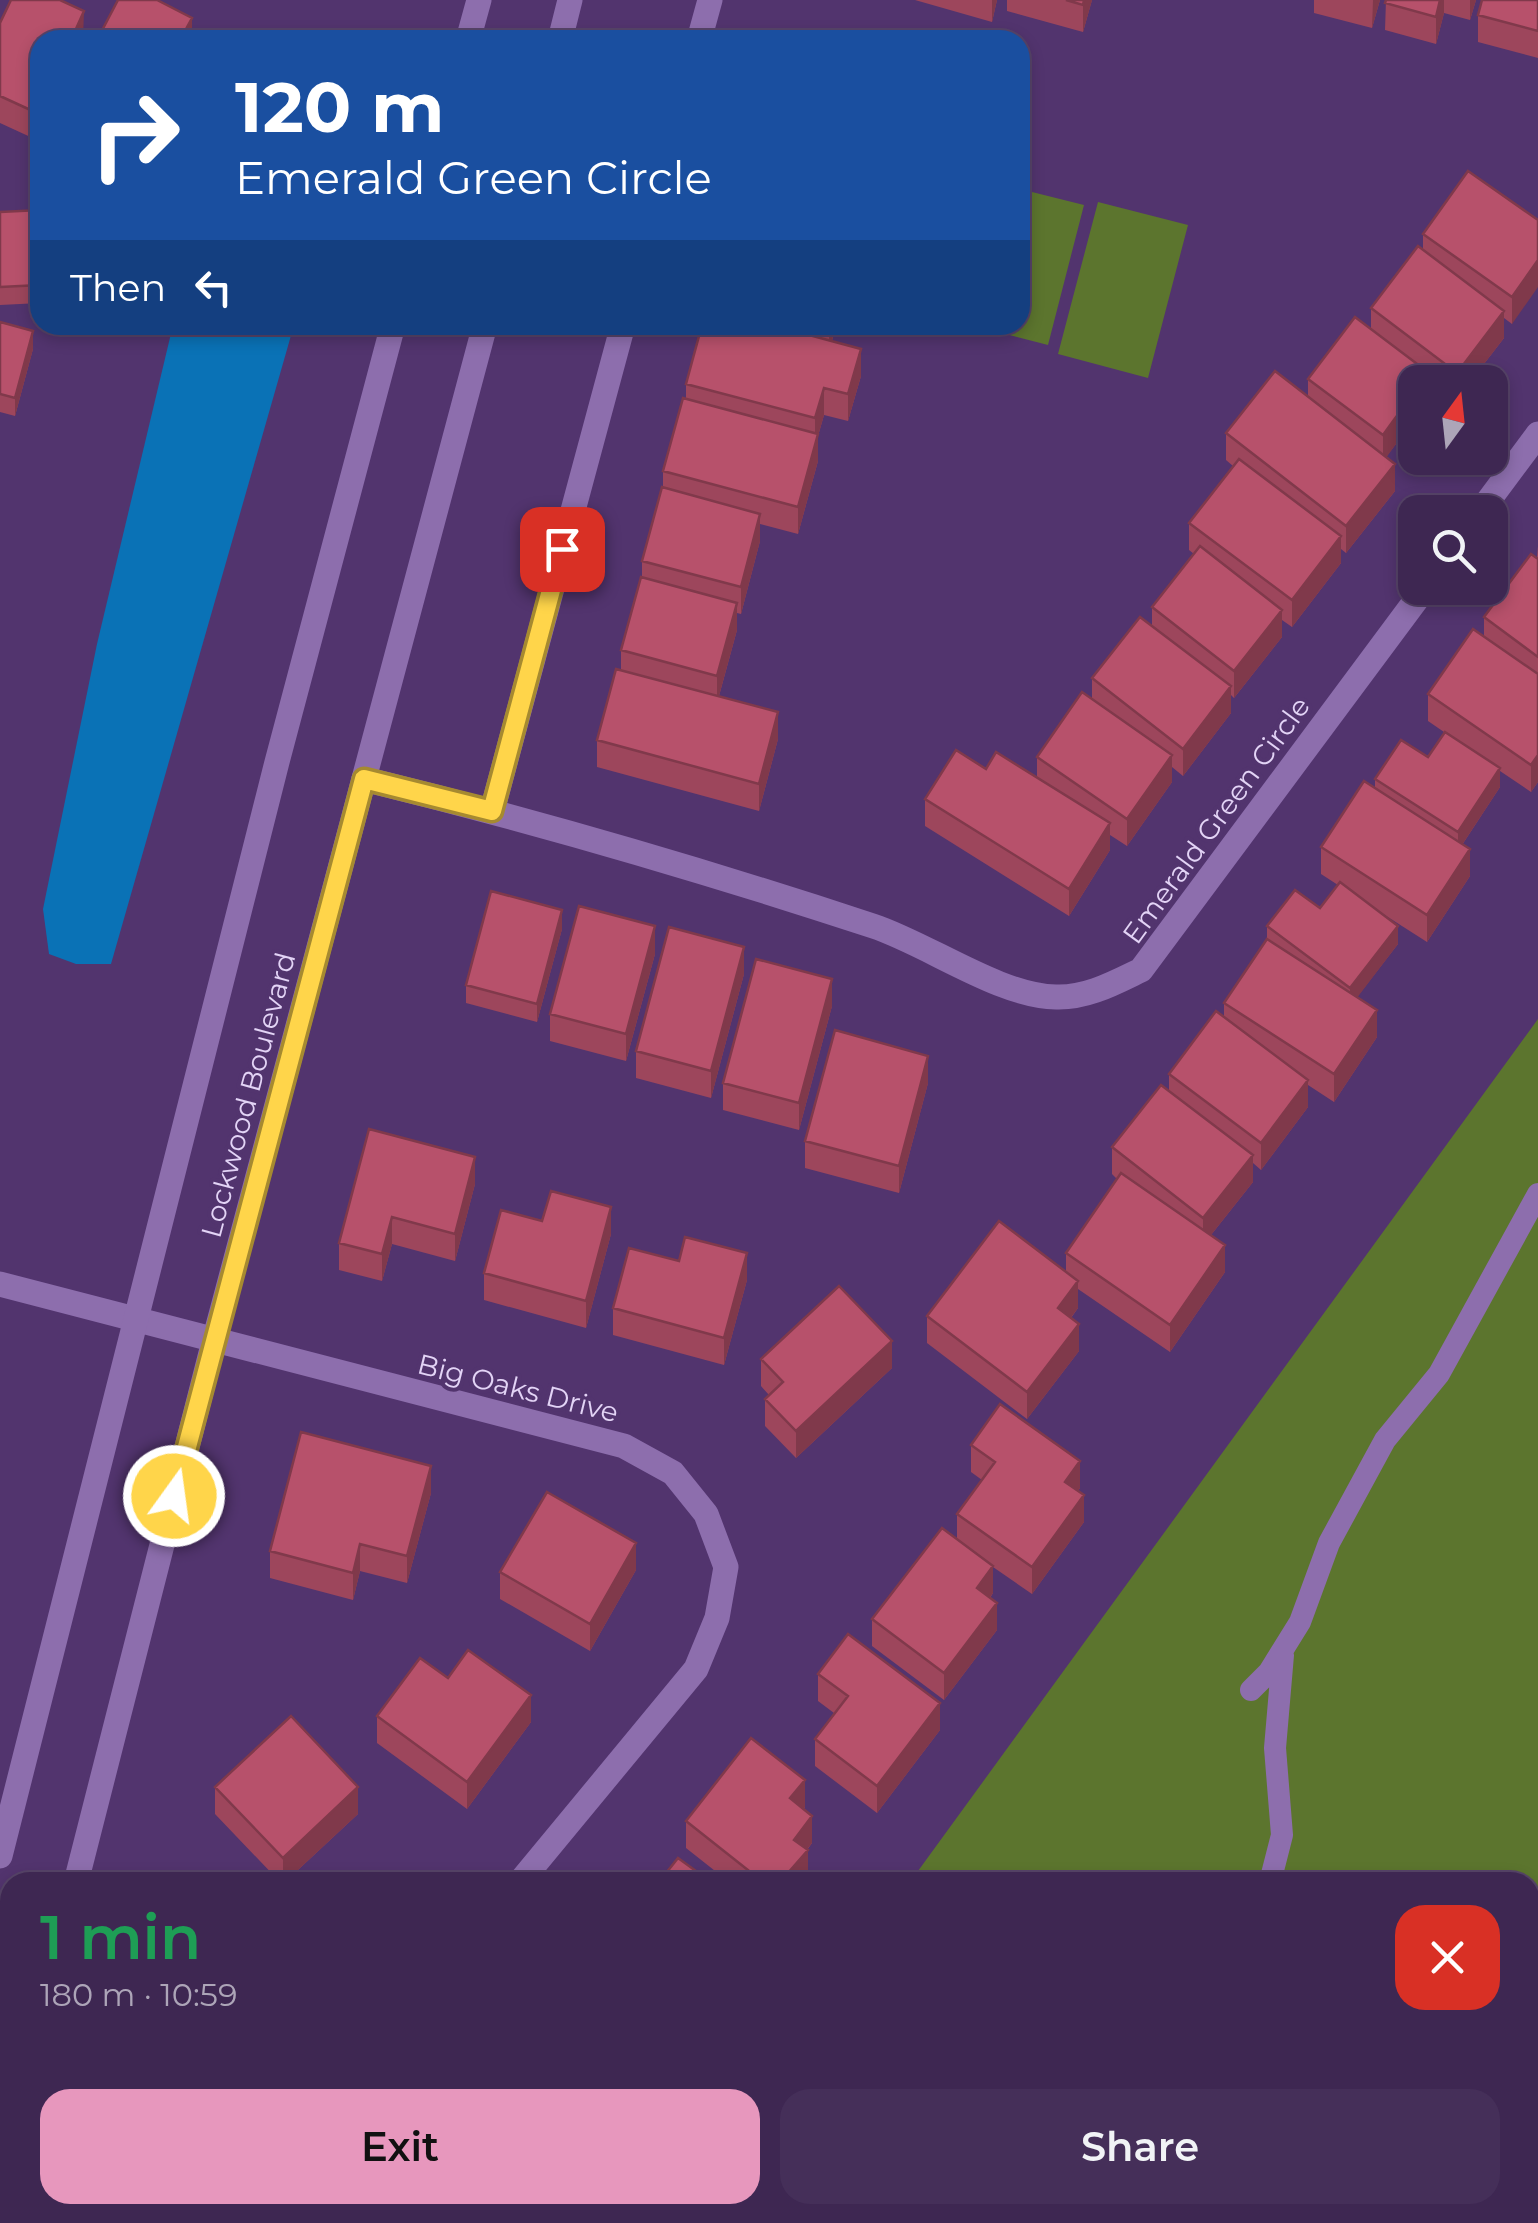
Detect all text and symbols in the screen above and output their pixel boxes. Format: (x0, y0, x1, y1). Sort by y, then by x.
text: 120 m (235, 64, 445, 150)
icon: right (70, 70, 200, 200)
text: Emerald Green Circle (235, 150, 712, 205)
icon: left (186, 260, 241, 315)
text: Then (70, 264, 166, 311)
north arrow (1398, 365, 1508, 475)
map controls (1398, 365, 1508, 605)
button: search (1398, 495, 1508, 605)
pin (520, 507, 605, 592)
icon: arrive (535, 522, 590, 577)
street label: Emerald Green Circle (1115, 690, 1317, 950)
street label: Lockwood Boulevard (194, 949, 302, 1241)
street label: Big Oaks Drive (414, 1347, 622, 1429)
position arrow (122, 1444, 226, 1548)
text: 1 min (40, 1901, 201, 1974)
button: close (1395, 1905, 1500, 2010)
text: 180 m · 10:59 (40, 1975, 237, 2014)
button: Exit (40, 2089, 760, 2204)
button: Share (780, 2089, 1500, 2204)

